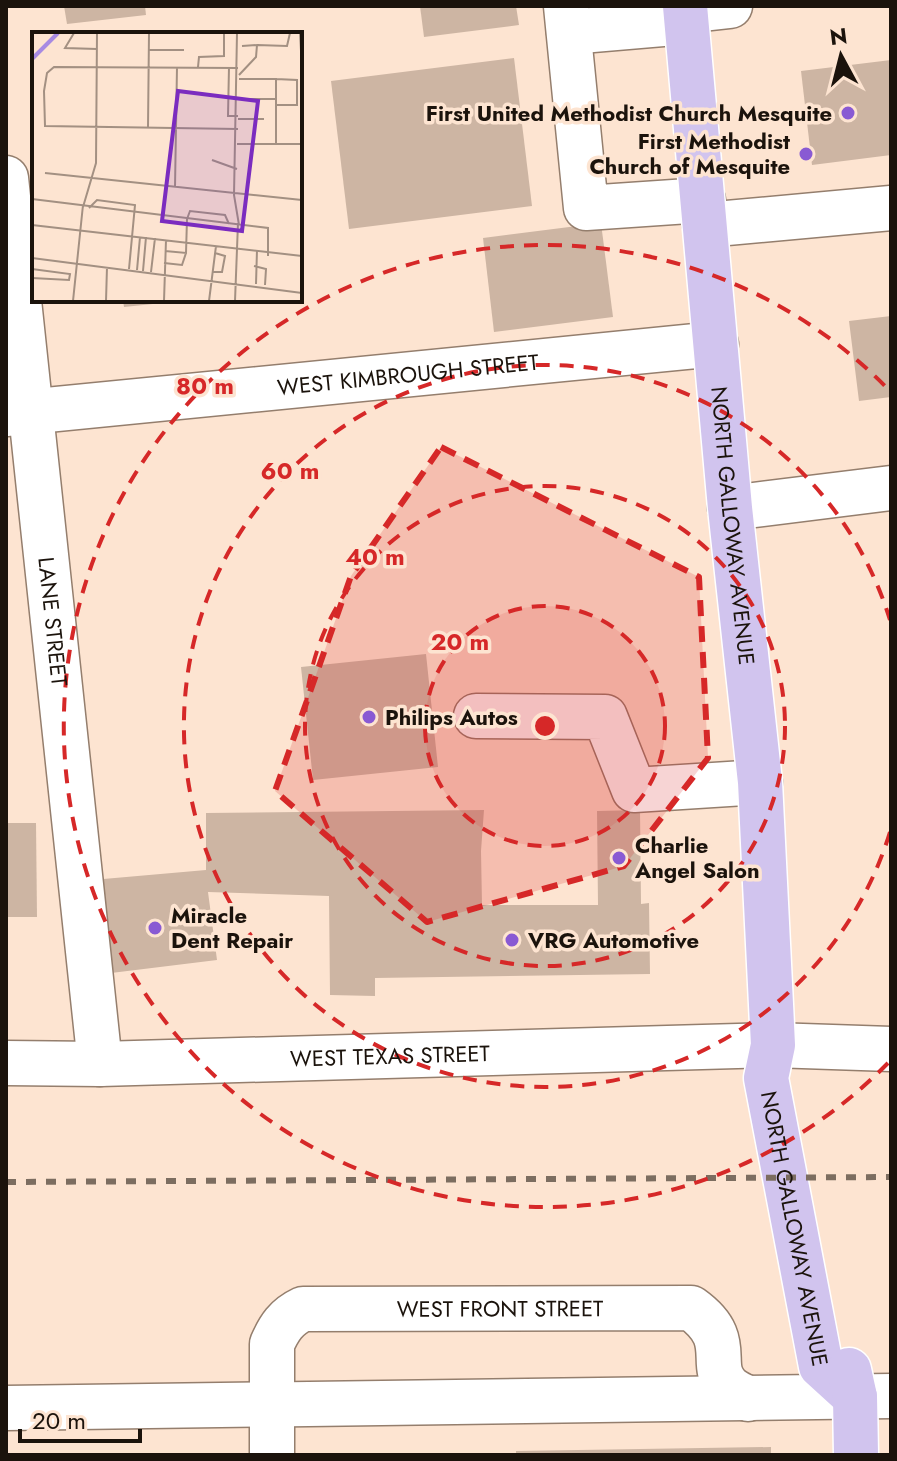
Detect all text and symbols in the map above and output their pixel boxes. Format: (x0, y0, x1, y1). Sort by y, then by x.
north arrow (801, 16, 881, 96)
text: N (828, 19, 849, 53)
inset map (32, 32, 302, 302)
place label: First United Methodist Church Mesquite (426, 97, 832, 129)
marker: First United Methodist Church Mesquite (839, 104, 857, 122)
place label: First Methodist Church of Mesquite (589, 125, 790, 182)
marker: First Methodist Church of Mesquite (797, 145, 815, 163)
street label: WEST KIMBROUGH STREET (276, 345, 541, 403)
text: 80 m (176, 368, 234, 403)
street label: NORTH GALLOWAY AVENUE (703, 385, 763, 667)
text: 60 m (261, 453, 319, 488)
text: 40 m (345, 539, 405, 574)
street label: LANE STREET (30, 555, 76, 689)
text: 20 m (431, 624, 489, 659)
place label: Philips Autos (385, 701, 518, 733)
marker: Philips Autos (360, 708, 378, 726)
centre of rings (531, 712, 559, 740)
place label: Charlie Angel Salon (634, 829, 760, 886)
marker: Charlie Angel Salon (610, 849, 628, 867)
place label: Miracle Dent Repair (171, 899, 293, 956)
marker: Miracle Dent Repair (146, 919, 164, 937)
place label: VRG Automotive (527, 924, 699, 956)
marker: VRG Automotive (503, 931, 521, 949)
street label: WEST TEXAS STREET (290, 1037, 491, 1075)
street label: NORTH GALLOWAY AVENUE (753, 1088, 837, 1369)
street label: WEST FRONT STREET (397, 1292, 604, 1325)
scale bar (20, 1393, 140, 1443)
text: 20 m (32, 1403, 86, 1438)

